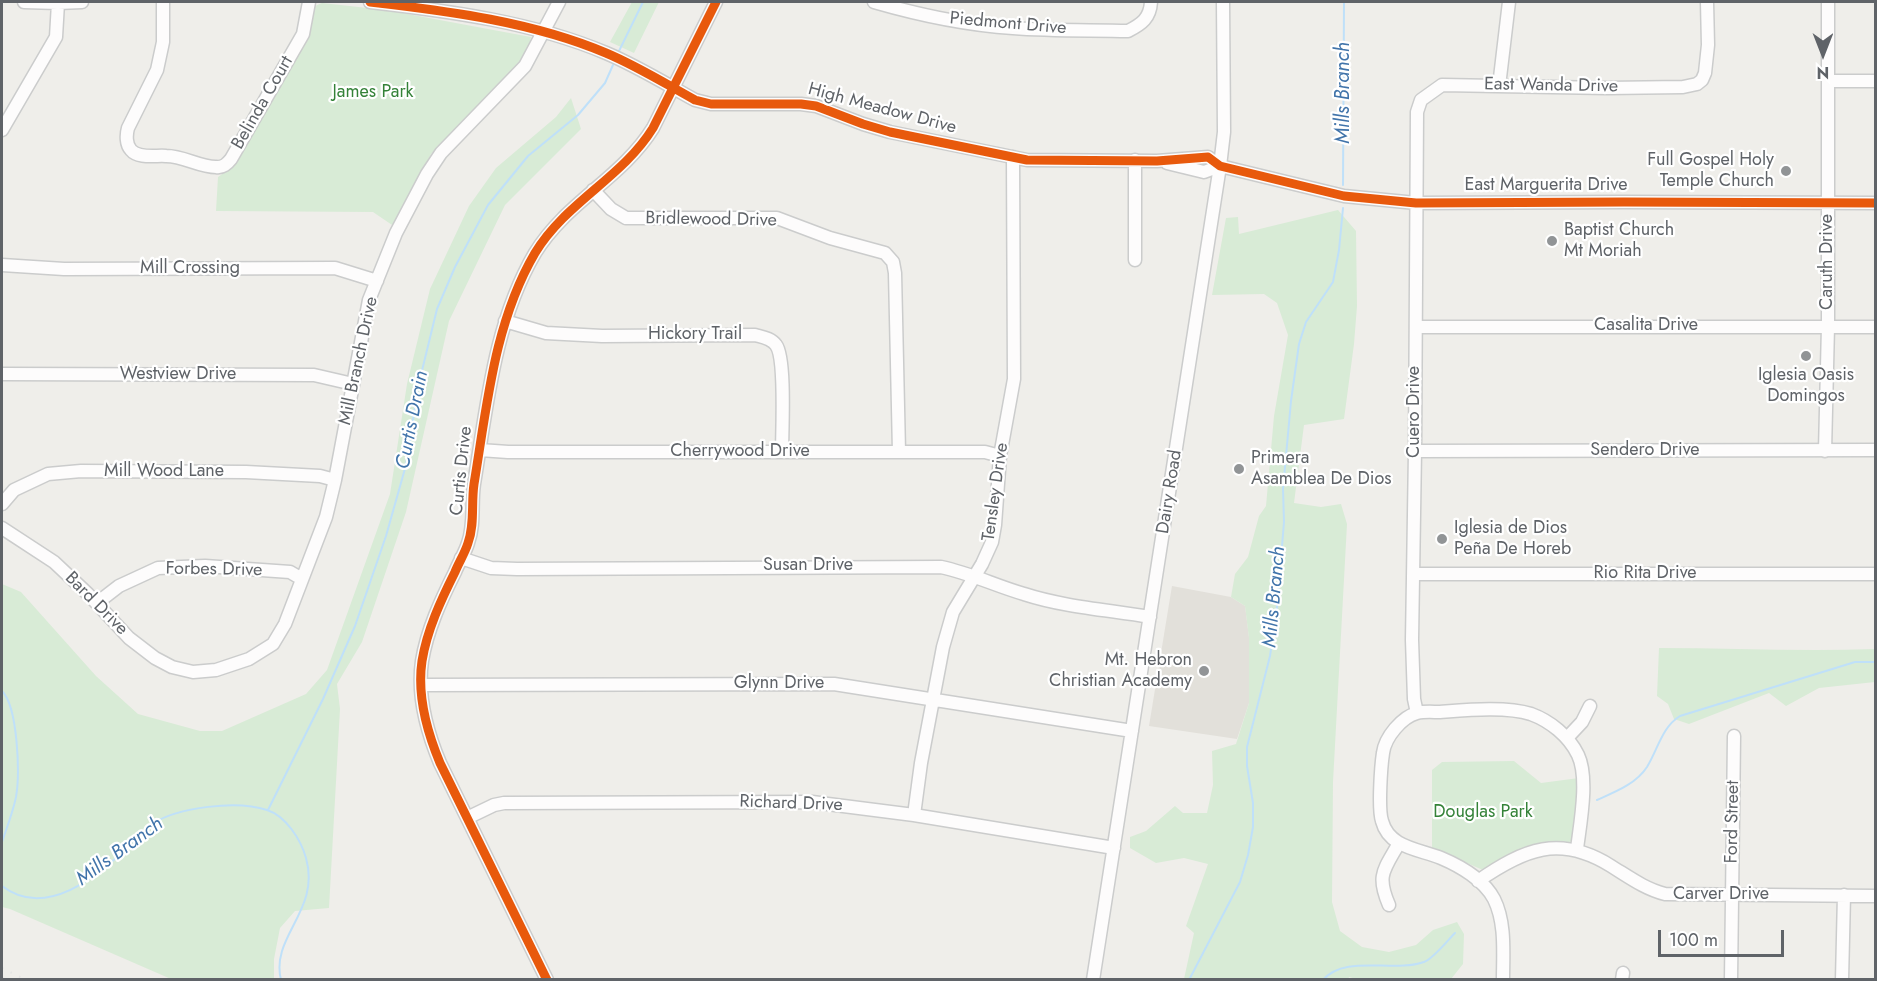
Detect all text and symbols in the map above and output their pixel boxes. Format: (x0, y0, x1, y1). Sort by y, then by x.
street label: Piedmont Drive (949, 8, 1067, 40)
north arrow (1793, 24, 1853, 84)
water label: Mills Branch (1332, 42, 1356, 144)
street label: Belinda Court (228, 53, 298, 153)
text: N (1817, 61, 1829, 84)
street label: East Wanda Drive (1484, 74, 1618, 98)
street label: High Meadow Drive (805, 79, 959, 139)
park label: James Park (332, 82, 414, 104)
place label: Full Gospel Holy Temple Church (1647, 150, 1774, 192)
marker: Full Gospel Holy Temple Church (1779, 164, 1793, 178)
street label: East Marguerita Drive (1465, 175, 1627, 197)
street label: Bridlewood Drive (645, 208, 777, 232)
street label: Caruth Drive (1817, 214, 1839, 310)
place label: Baptist Church Mt Moriah (1564, 220, 1674, 262)
marker: Baptist Church Mt Moriah (1545, 234, 1559, 248)
street label: Mill Crossing (140, 258, 240, 280)
street label: Mill Branch Drive (335, 295, 383, 427)
street label: Casalita Drive (1594, 315, 1698, 337)
street label: Hickory Trail (648, 324, 742, 346)
marker: Iglesia Oasis Domingos (1799, 349, 1813, 363)
street label: Westview Drive (120, 364, 236, 386)
place label: Iglesia Oasis Domingos (1758, 365, 1854, 407)
street label: Cuero Drive (1404, 366, 1426, 458)
water label: Curtis Drain (392, 369, 434, 471)
street label: Curtis Drive (447, 425, 477, 517)
street label: Sendero Drive (1590, 440, 1700, 462)
street label: Cherrywood Drive (670, 441, 810, 463)
street label: Tensley Drive (978, 441, 1014, 543)
place label: Primera Asamblea De Dios (1251, 448, 1391, 490)
street label: Dairy Road (1153, 449, 1187, 535)
street label: Mill Wood Lane (104, 461, 224, 483)
marker: Primera Asamblea De Dios (1232, 462, 1246, 476)
place label: Iglesia de Dios Peña De Horeb (1454, 518, 1571, 560)
marker: Iglesia de Dios Peña De Horeb (1435, 532, 1449, 546)
water label: Mills Branch (1259, 545, 1291, 649)
street label: Susan Drive (763, 555, 853, 577)
street label: Forbes Drive (165, 558, 263, 582)
street label: Rio Rita Drive (1593, 563, 1697, 585)
street label: Bard Drive (60, 568, 132, 640)
place label: Mt. Hebron Christian Academy (1049, 650, 1192, 692)
marker: Mt. Hebron Christian Academy (1197, 664, 1211, 678)
street label: Glynn Drive (734, 673, 824, 695)
street label: Ford Street (1721, 780, 1745, 864)
street label: Richard Drive (739, 791, 843, 817)
park label: Douglas Park (1433, 802, 1533, 824)
water label: Mills Branch (72, 812, 168, 892)
street label: Carver Drive (1673, 884, 1769, 906)
scale bar (1661, 918, 1787, 956)
text: 100 m (1669, 927, 1718, 953)

